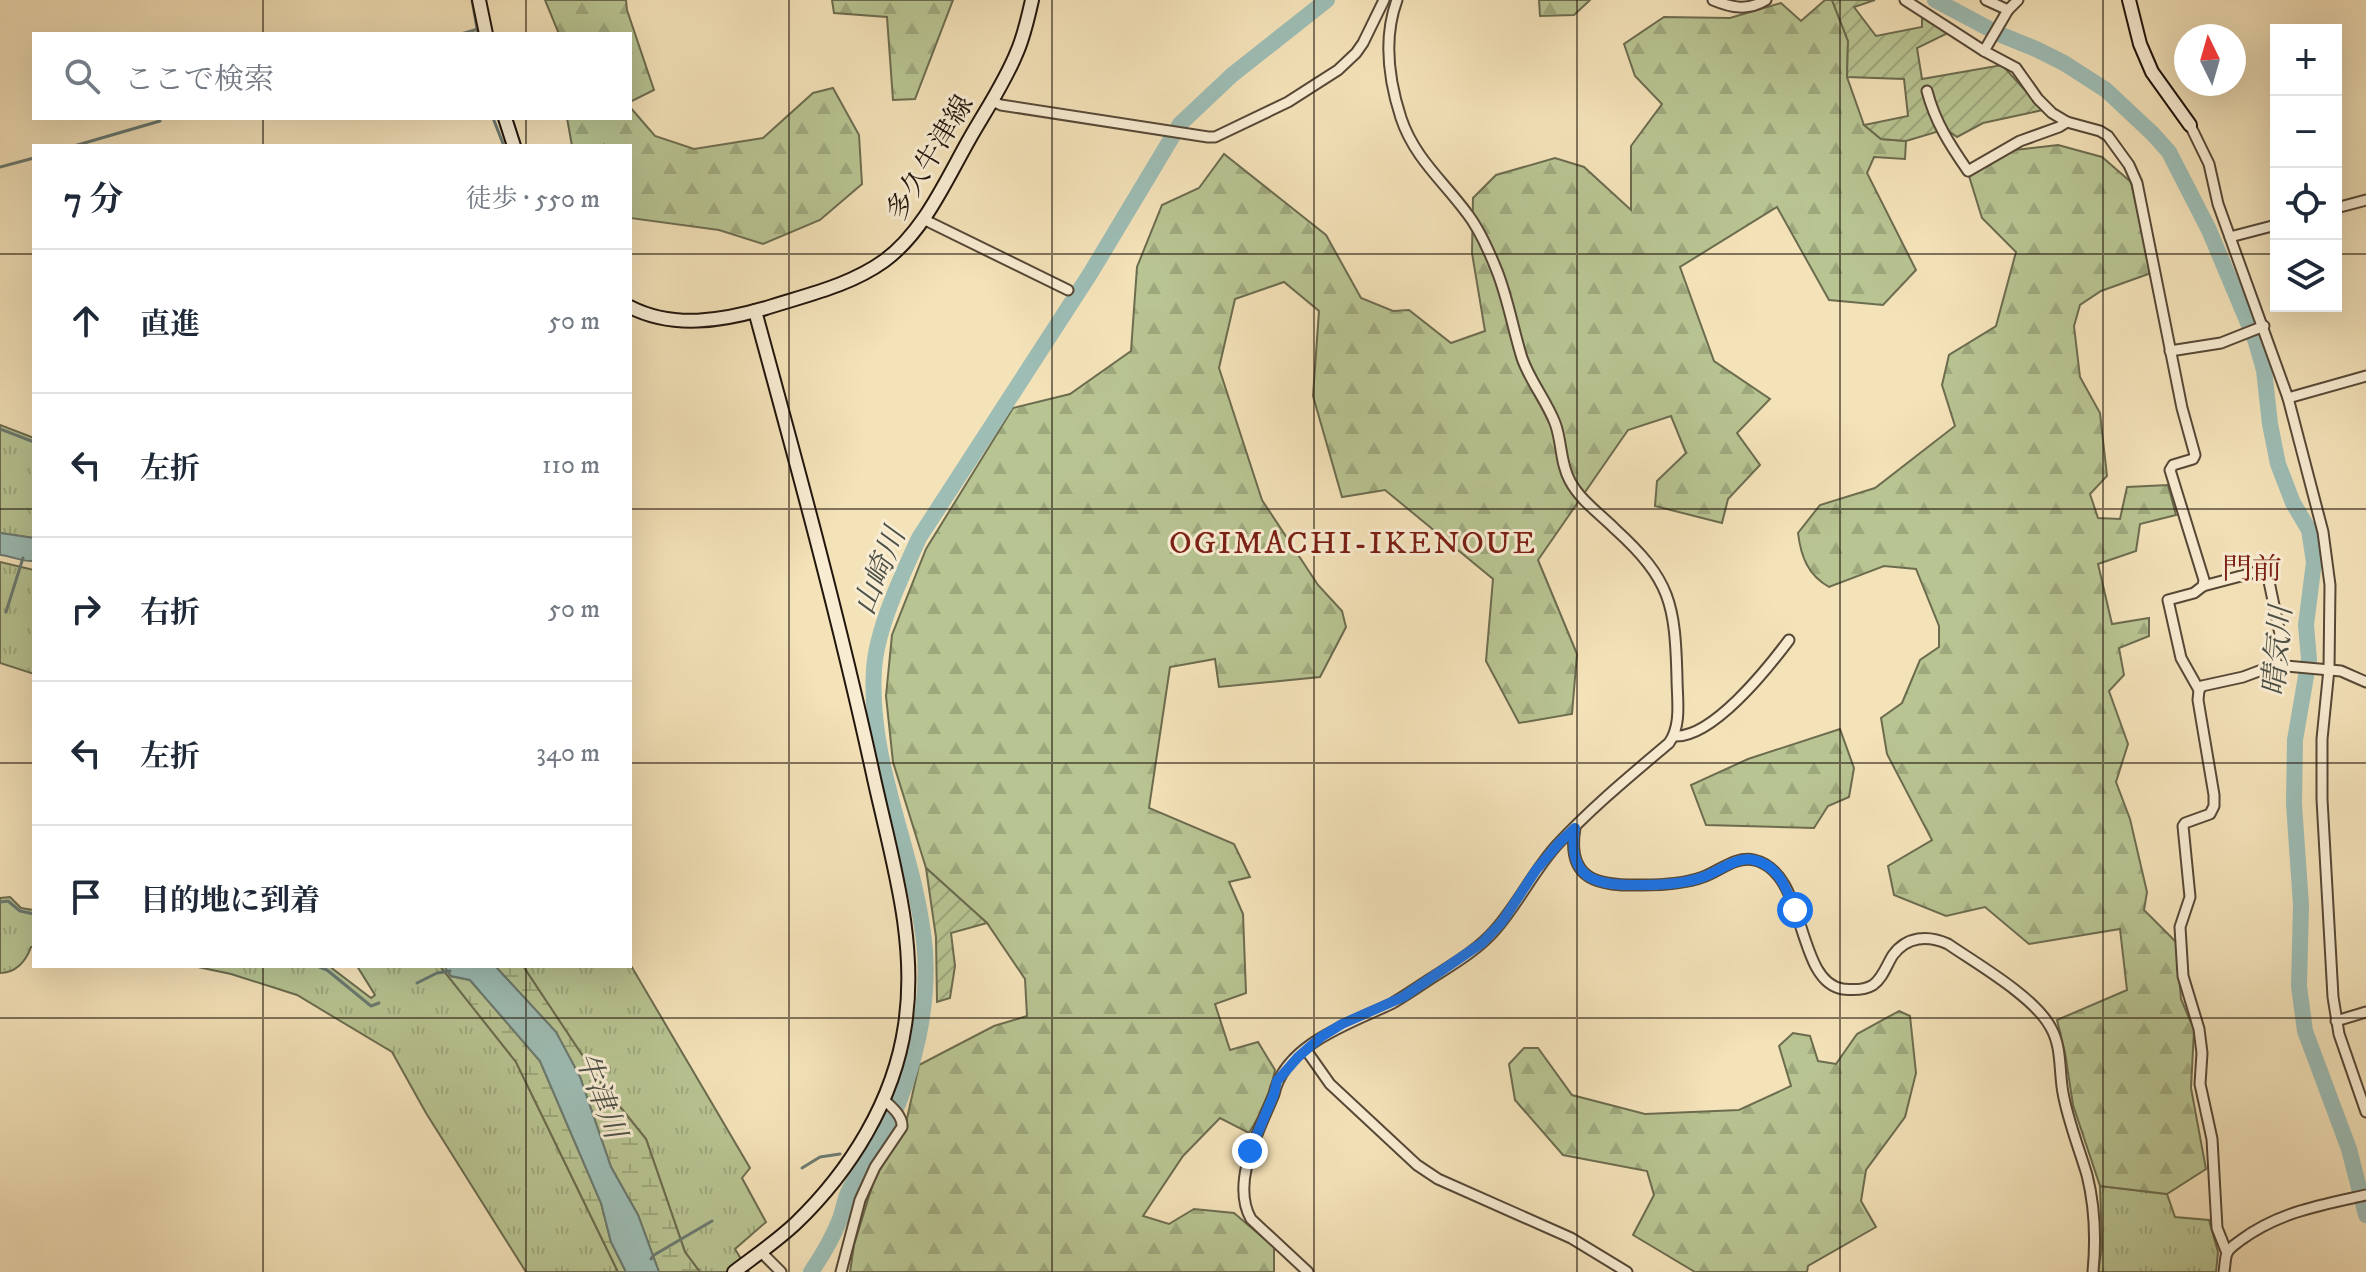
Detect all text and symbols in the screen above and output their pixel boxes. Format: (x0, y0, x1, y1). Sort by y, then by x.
north arrow (2174, 24, 2246, 96)
map controls (2270, 24, 2342, 312)
button: + (2270, 24, 2342, 96)
search box (32, 32, 632, 120)
icon: search (60, 54, 104, 98)
text: ここで検索 (124, 62, 274, 99)
street label: 多久牛津線 (879, 89, 981, 227)
button: − (2270, 96, 2342, 168)
button: locate (2270, 168, 2342, 240)
text: 7 分 (64, 179, 123, 221)
text: 徒歩 · 550 m (466, 183, 600, 216)
button: layers (2270, 240, 2342, 312)
icon: ahead (64, 299, 108, 343)
text: 50 m (548, 305, 600, 338)
text: 直進 (140, 307, 200, 344)
icon: left (64, 443, 108, 487)
text: 110 m (542, 449, 600, 482)
text: 左折 (140, 451, 200, 488)
water label: 山崎川 (846, 520, 916, 620)
district label: OGIMACHI-IKENOUE (1169, 524, 1537, 564)
district label: 門前 (2222, 552, 2282, 589)
icon: right (64, 587, 108, 631)
text: 50 m (548, 593, 600, 626)
text: 右折 (140, 595, 200, 632)
water label: 晴気川 (2256, 602, 2301, 698)
icon: left (64, 731, 108, 775)
text: 340 m (536, 737, 600, 770)
text: 左折 (140, 739, 200, 776)
icon: arrive (64, 875, 108, 919)
text: 目的地に到着 (140, 883, 320, 920)
route start (1777, 892, 1813, 928)
water label: 牛津川 (566, 1047, 634, 1147)
route end (1232, 1133, 1268, 1169)

